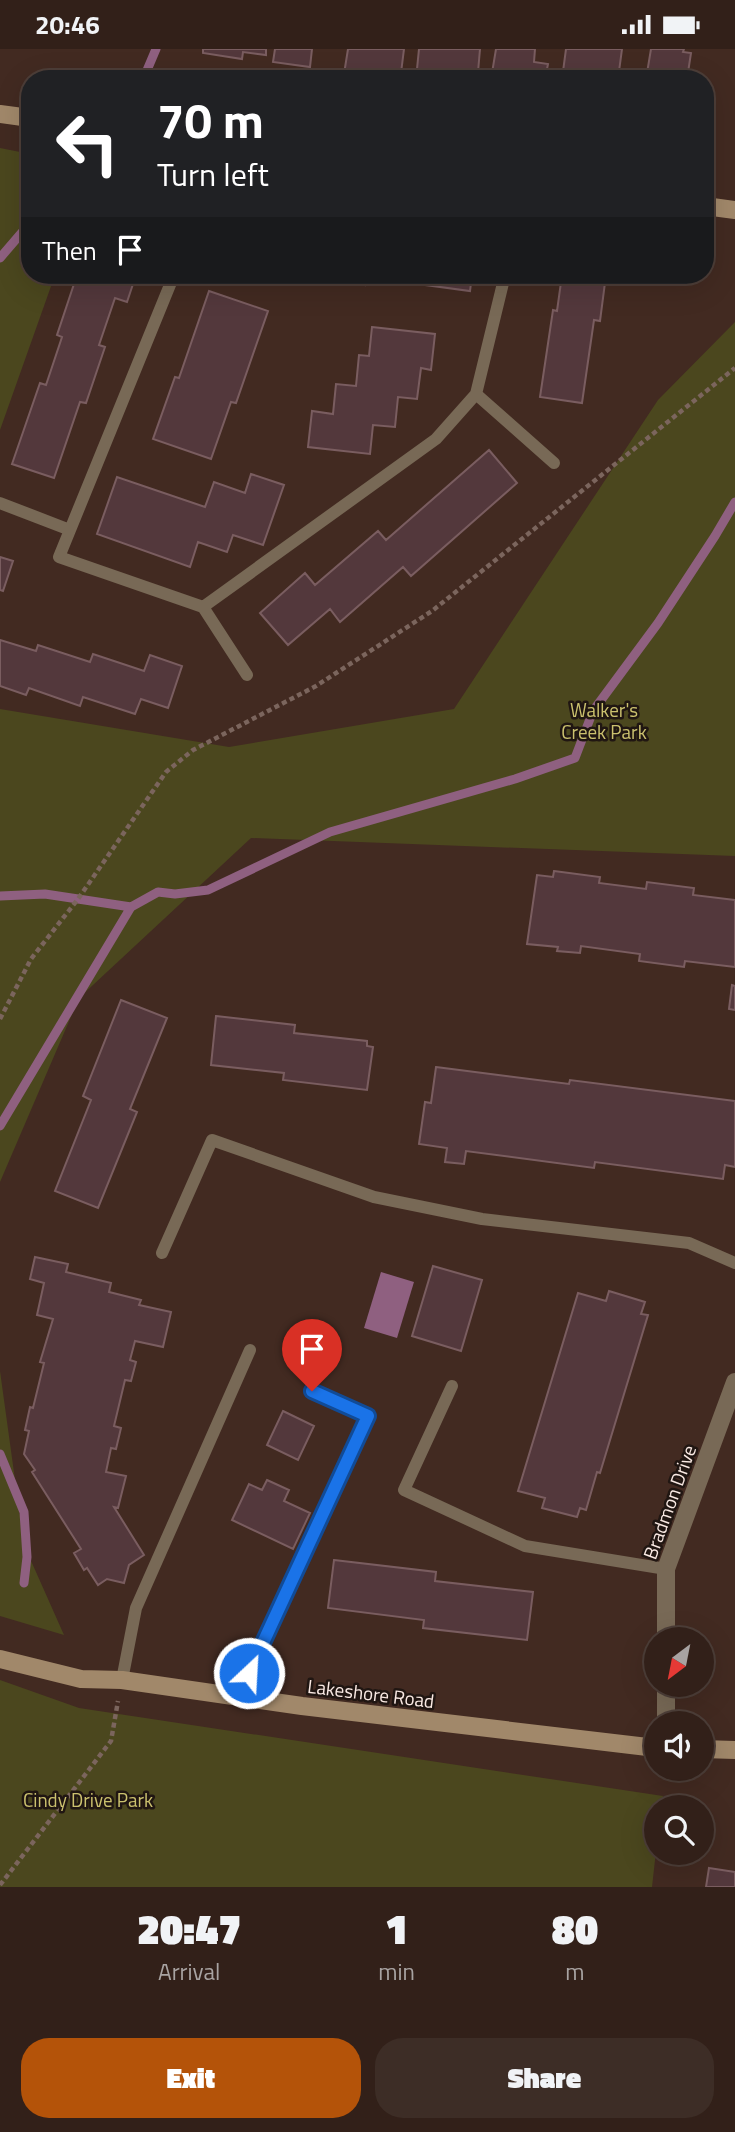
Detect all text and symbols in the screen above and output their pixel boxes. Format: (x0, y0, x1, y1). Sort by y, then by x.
text: 20:46 (35, 5, 100, 44)
text: 70 m (157, 82, 264, 157)
icon: left (42, 98, 133, 189)
text: Turn left (157, 150, 269, 198)
text: Then (42, 231, 97, 270)
icon: arrive (111, 231, 149, 269)
park label: Walker's Creek Park (561, 695, 647, 746)
pin (282, 1319, 342, 1391)
icon: arrive (293, 1330, 331, 1368)
street label: Bradmon Drive (635, 1441, 703, 1563)
north arrow (644, 1627, 714, 1697)
map controls (644, 1627, 714, 1865)
position arrow (212, 1636, 286, 1710)
street label: Lakeshore Road (306, 1671, 436, 1715)
button: sound (644, 1711, 714, 1781)
park label: Cindy Drive Park (23, 1785, 153, 1814)
button: search (644, 1795, 714, 1865)
text: 20:47 (137, 1896, 241, 1960)
text: 1 (385, 1896, 408, 1960)
text: 80 (552, 1896, 598, 1960)
text: Arrival (158, 1954, 220, 1989)
text: min (378, 1954, 415, 1989)
text: m (565, 1954, 585, 1989)
button: Exit (21, 2038, 361, 2118)
button: Share (375, 2038, 714, 2118)

